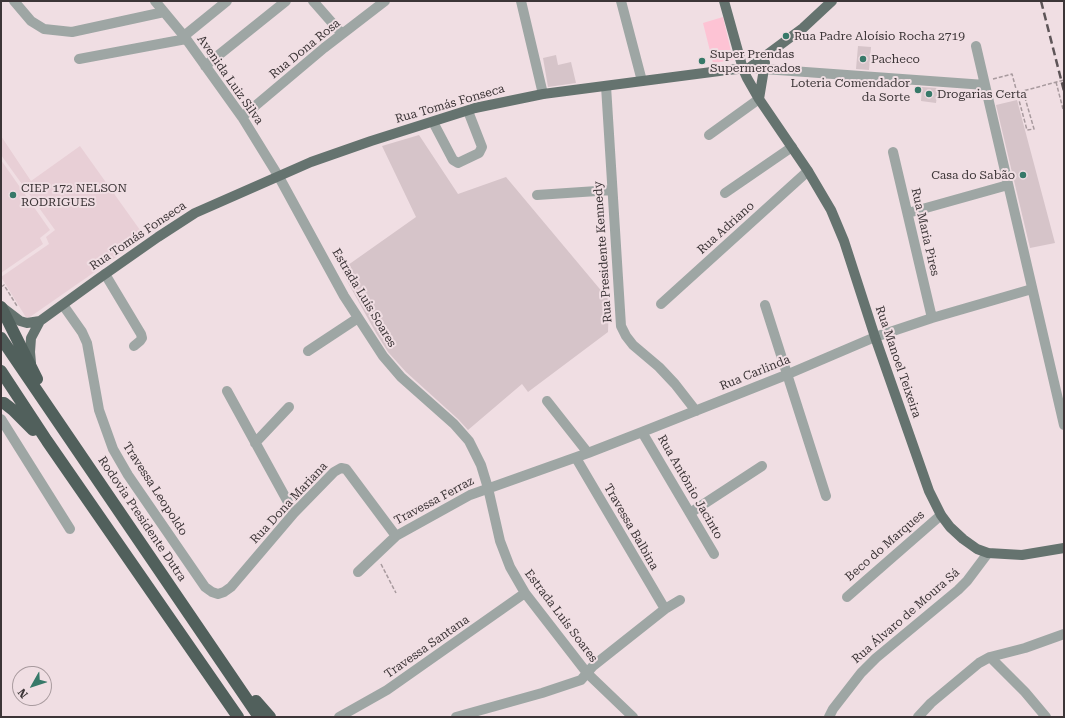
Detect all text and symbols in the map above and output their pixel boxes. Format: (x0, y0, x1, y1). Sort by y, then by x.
street label: Rua Dona Rosa (267, 16, 343, 82)
place label: Rua Padre Aloísio Rocha 2719 (794, 29, 965, 43)
marker: Rua Padre Aloísio Rocha 2719 (781, 31, 791, 41)
street label: Avenida Luiz Silva (194, 33, 266, 127)
place label: Super Prendas Supermercados (710, 47, 801, 75)
place label: Pacheco (871, 52, 920, 66)
marker: Pacheco (858, 54, 868, 64)
marker: Super Prendas Supermercados (697, 56, 707, 66)
place label: Loteria Comendador da Sorte (791, 76, 910, 104)
street label: Rua Tomás Fonseca (394, 81, 506, 127)
marker: Loteria Comendador da Sorte (913, 85, 923, 95)
place label: Drogarias Certa (937, 87, 1027, 101)
marker: Drogarias Certa (924, 89, 934, 99)
place label: Casa do Sabão (931, 168, 1015, 182)
marker: Casa do Sabão (1018, 170, 1028, 180)
place label: CIEP 172 NELSON RODRIGUES (21, 181, 127, 209)
street label: Rua Presidente Kennedy (591, 181, 615, 323)
street label: Rua Maria Pires (908, 187, 942, 277)
marker: CIEP 172 NELSON RODRIGUES (8, 190, 18, 200)
street label: Rua Tomás Fonseca (87, 198, 189, 274)
street label: Rua Adriano (695, 199, 757, 257)
street label: Estrada Luís Soares (329, 246, 399, 350)
street label: Rua Manoel Teixeira (872, 304, 924, 420)
street label: Rua Carlinda (718, 352, 792, 394)
street label: Rua Antônio Jacinto (654, 432, 726, 542)
street label: Travessa Leopoldo (119, 440, 191, 538)
street label: Rodovia Presidente Dutra (95, 454, 189, 584)
street label: Rua Dona Mariana (247, 459, 331, 547)
street label: Travessa Ferraz (392, 474, 476, 528)
street label: Travessa Balbina (601, 481, 661, 573)
street label: Beco do Marques (843, 508, 927, 584)
street label: Rua Álvaro de Moura Sá (849, 565, 963, 667)
street label: Estrada Luís Soares (521, 567, 601, 665)
street label: Travessa Santana (382, 612, 472, 682)
north arrow (12, 666, 52, 706)
text: N (15, 686, 31, 701)

